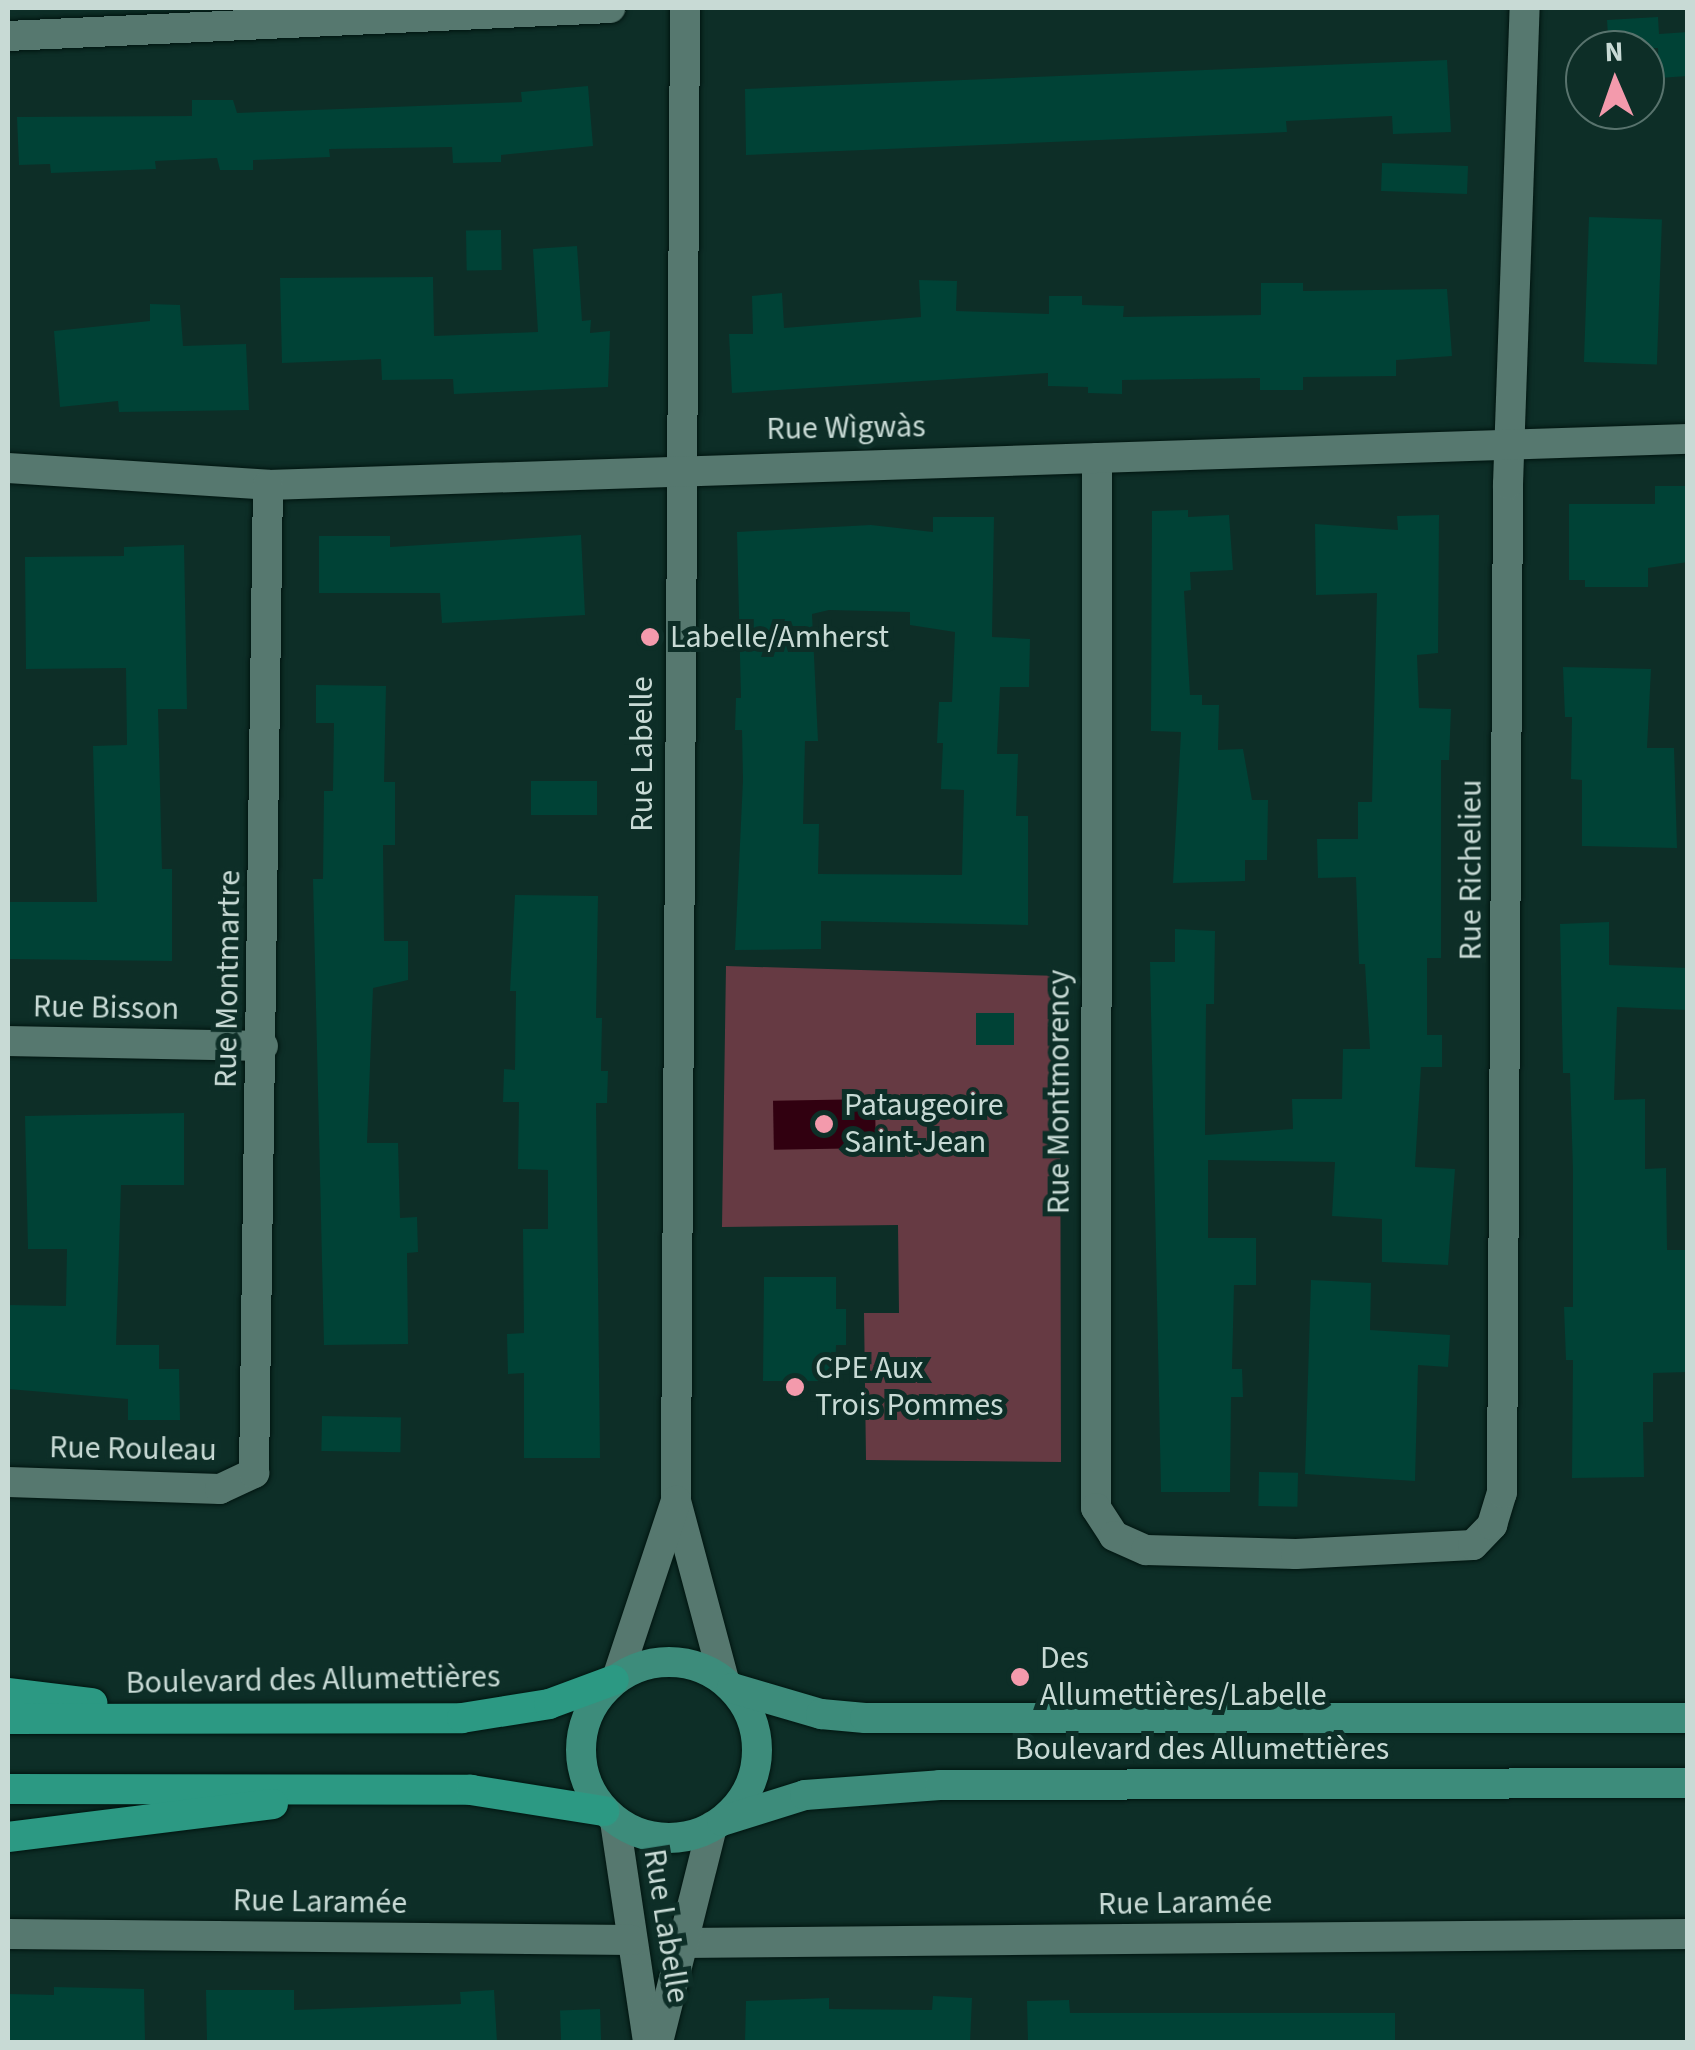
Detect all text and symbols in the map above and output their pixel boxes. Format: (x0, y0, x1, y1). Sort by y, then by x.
north arrow (1565, 30, 1665, 130)
text: N (1604, 32, 1624, 72)
street label: Rue Wìgwàs (766, 407, 926, 449)
place label: Labelle/Amherst (670, 618, 889, 656)
marker: Labelle/Amherst (639, 626, 661, 648)
street label: Rue Labelle (623, 676, 661, 832)
street label: Rue Richelieu (1452, 779, 1490, 961)
street label: Rue Montmartre (207, 870, 249, 1088)
street label: Rue Montmorency (1040, 970, 1078, 1214)
street label: Rue Bisson (33, 988, 179, 1028)
place label: Pataugeoire Saint-Jean (844, 1087, 1004, 1162)
marker: Pataugeoire Saint-Jean (813, 1113, 835, 1135)
place label: CPE Aux Trois Pommes (815, 1350, 1004, 1425)
marker: CPE Aux Trois Pommes (784, 1376, 806, 1398)
street label: Rue Rouleau (49, 1428, 217, 1470)
place label: Des Allumettières/Labelle (1040, 1640, 1327, 1715)
street label: Boulevard des Allumettières (125, 1658, 501, 1702)
marker: Des Allumettières/Labelle (1009, 1666, 1031, 1688)
street label: Boulevard des Allumettières (1015, 1730, 1389, 1768)
street label: Rue Labelle (635, 1846, 697, 2006)
street label: Rue Laramée (233, 1881, 407, 1923)
street label: Rue Laramée (1098, 1882, 1272, 1924)

